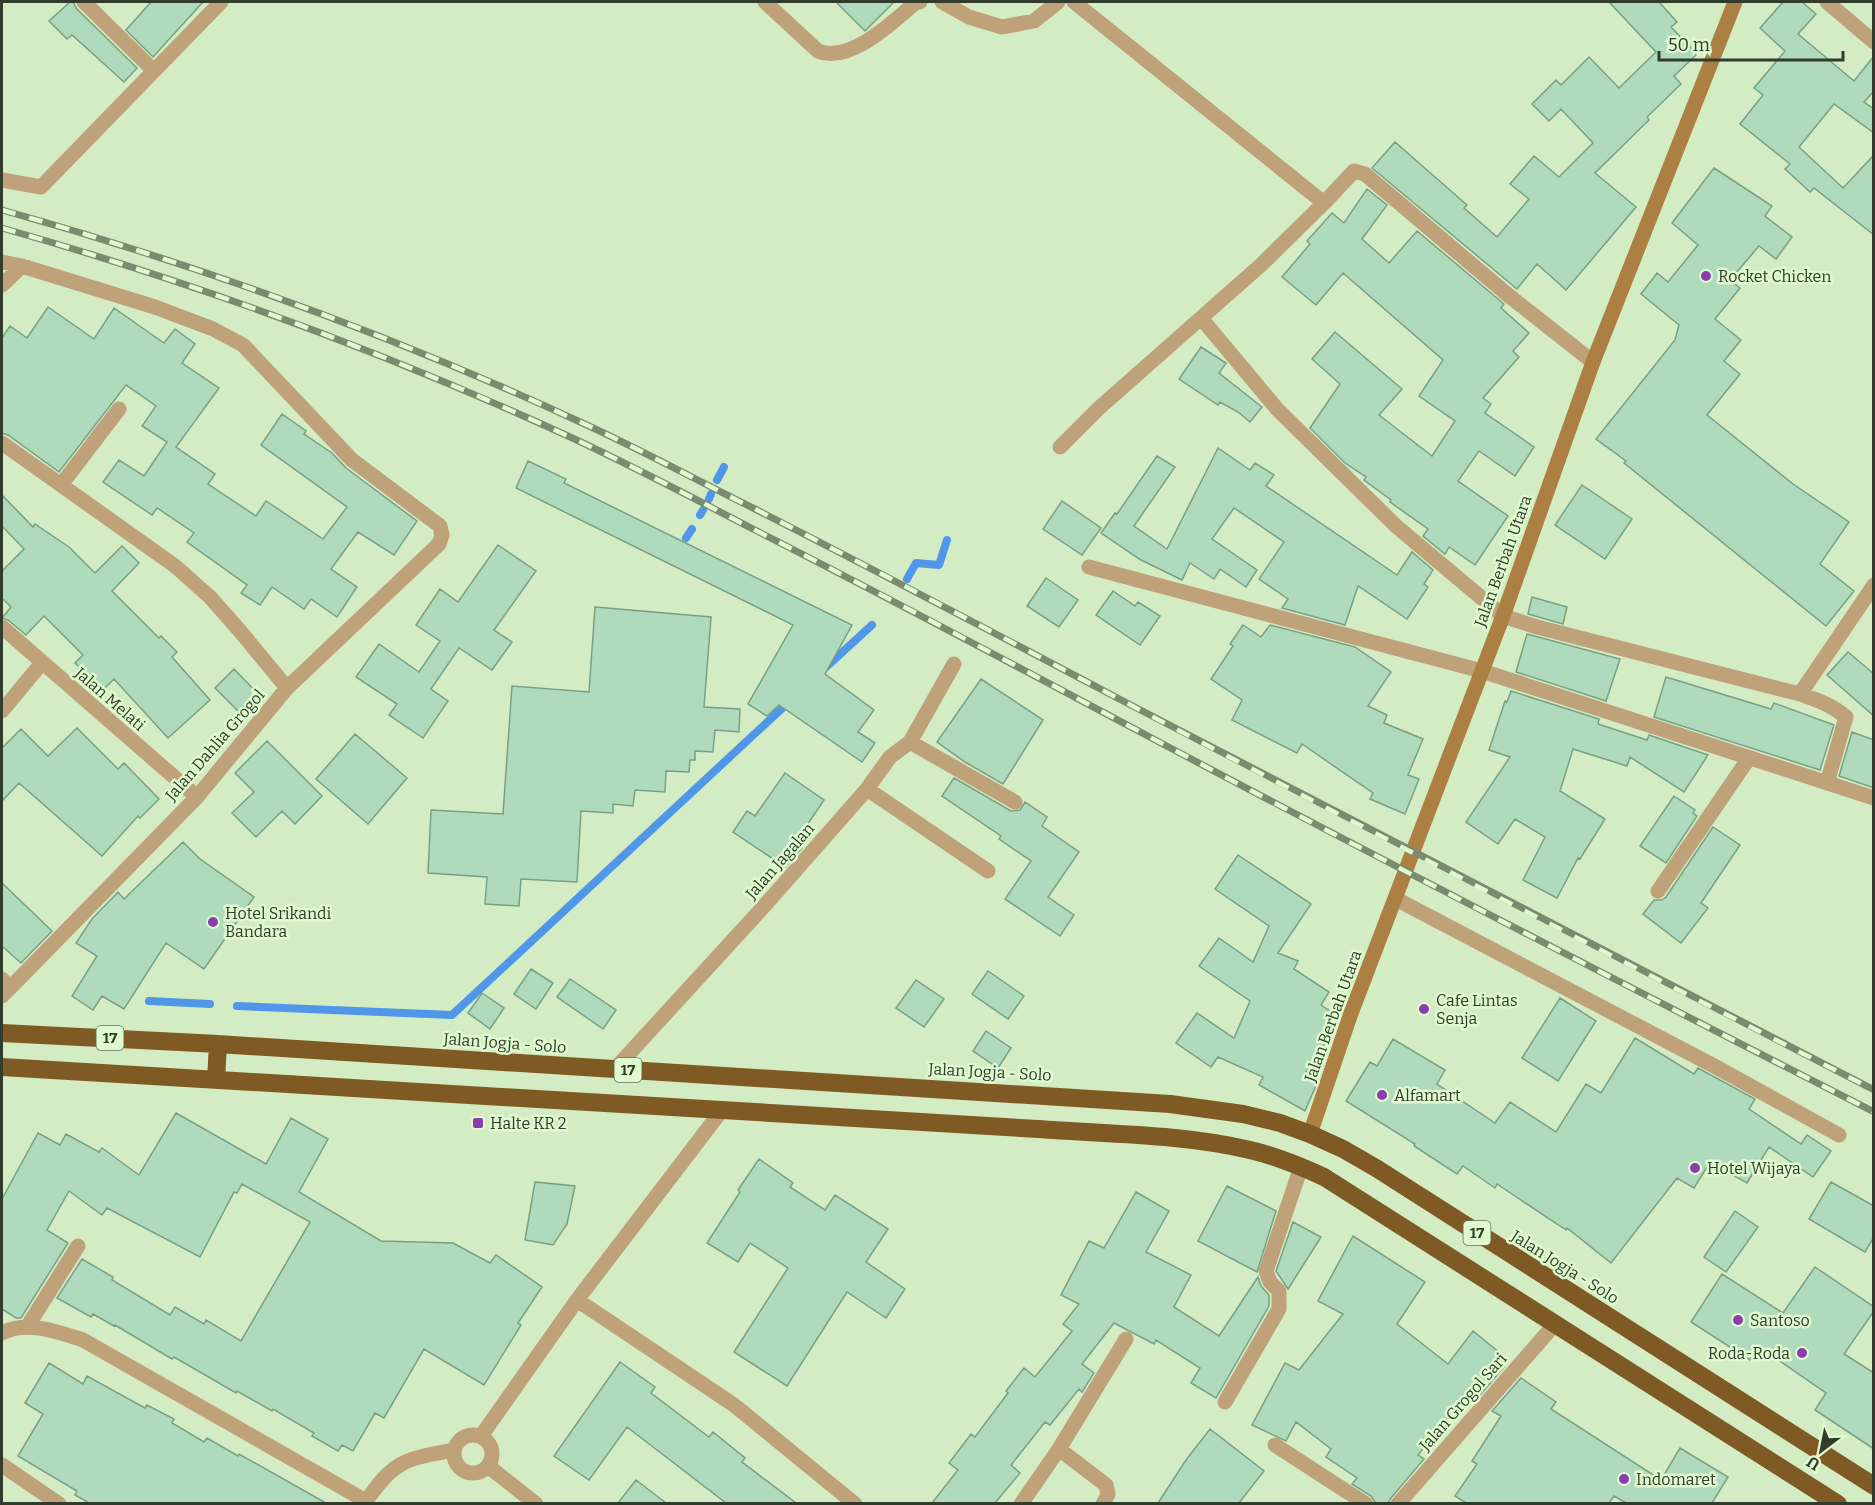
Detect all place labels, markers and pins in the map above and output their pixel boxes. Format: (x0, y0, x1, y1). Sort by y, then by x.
place label: Rocket Chicken (1718, 267, 1831, 286)
marker: Rocket Chicken (1699, 269, 1713, 283)
place label: Hotel Srikandi Bandara (225, 904, 332, 941)
marker: Hotel Srikandi Bandara (206, 915, 220, 929)
place label: Cafe Lintas Senja (1436, 991, 1518, 1028)
marker: Cafe Lintas Senja (1417, 1002, 1431, 1016)
place label: Alfamart (1394, 1086, 1461, 1105)
marker: Alfamart (1375, 1088, 1389, 1102)
place label: Halte KR 2 (490, 1114, 567, 1133)
marker: Halte KR 2 (471, 1116, 485, 1130)
place label: Hotel Wijaya (1707, 1159, 1801, 1178)
marker: Hotel Wijaya (1688, 1161, 1702, 1175)
place label: Santoso (1750, 1311, 1810, 1330)
marker: Santoso (1731, 1313, 1745, 1327)
place label: Roda-Roda (1708, 1344, 1790, 1363)
marker: Roda-Roda (1795, 1346, 1809, 1360)
place label: Indomaret (1636, 1470, 1716, 1489)
marker: Indomaret (1617, 1472, 1631, 1486)

